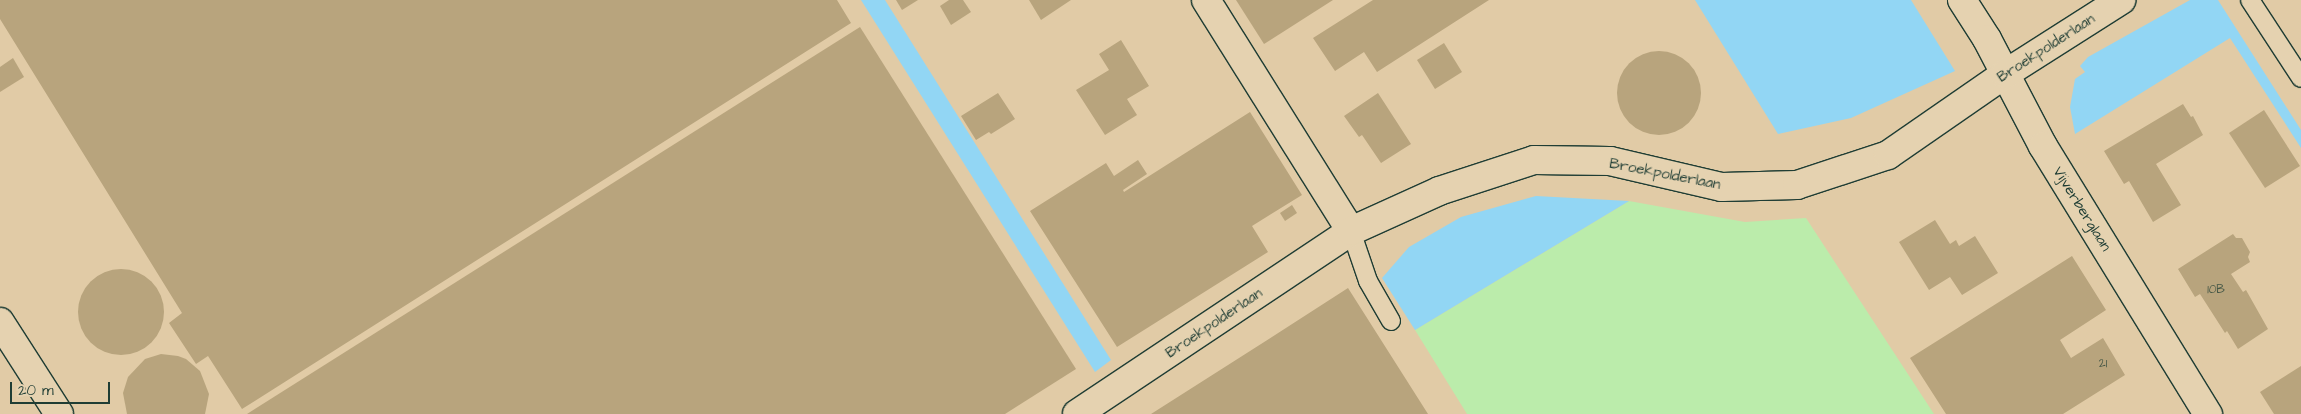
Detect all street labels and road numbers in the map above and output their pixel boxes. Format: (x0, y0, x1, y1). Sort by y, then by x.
street label: Broekpolderlaan (1994, 10, 2098, 86)
street label: Broekpolderlaan (1608, 154, 1722, 194)
street label: Vijverberglaan (2049, 163, 2115, 255)
street label: Broekpolderlaan (1162, 284, 1266, 362)

